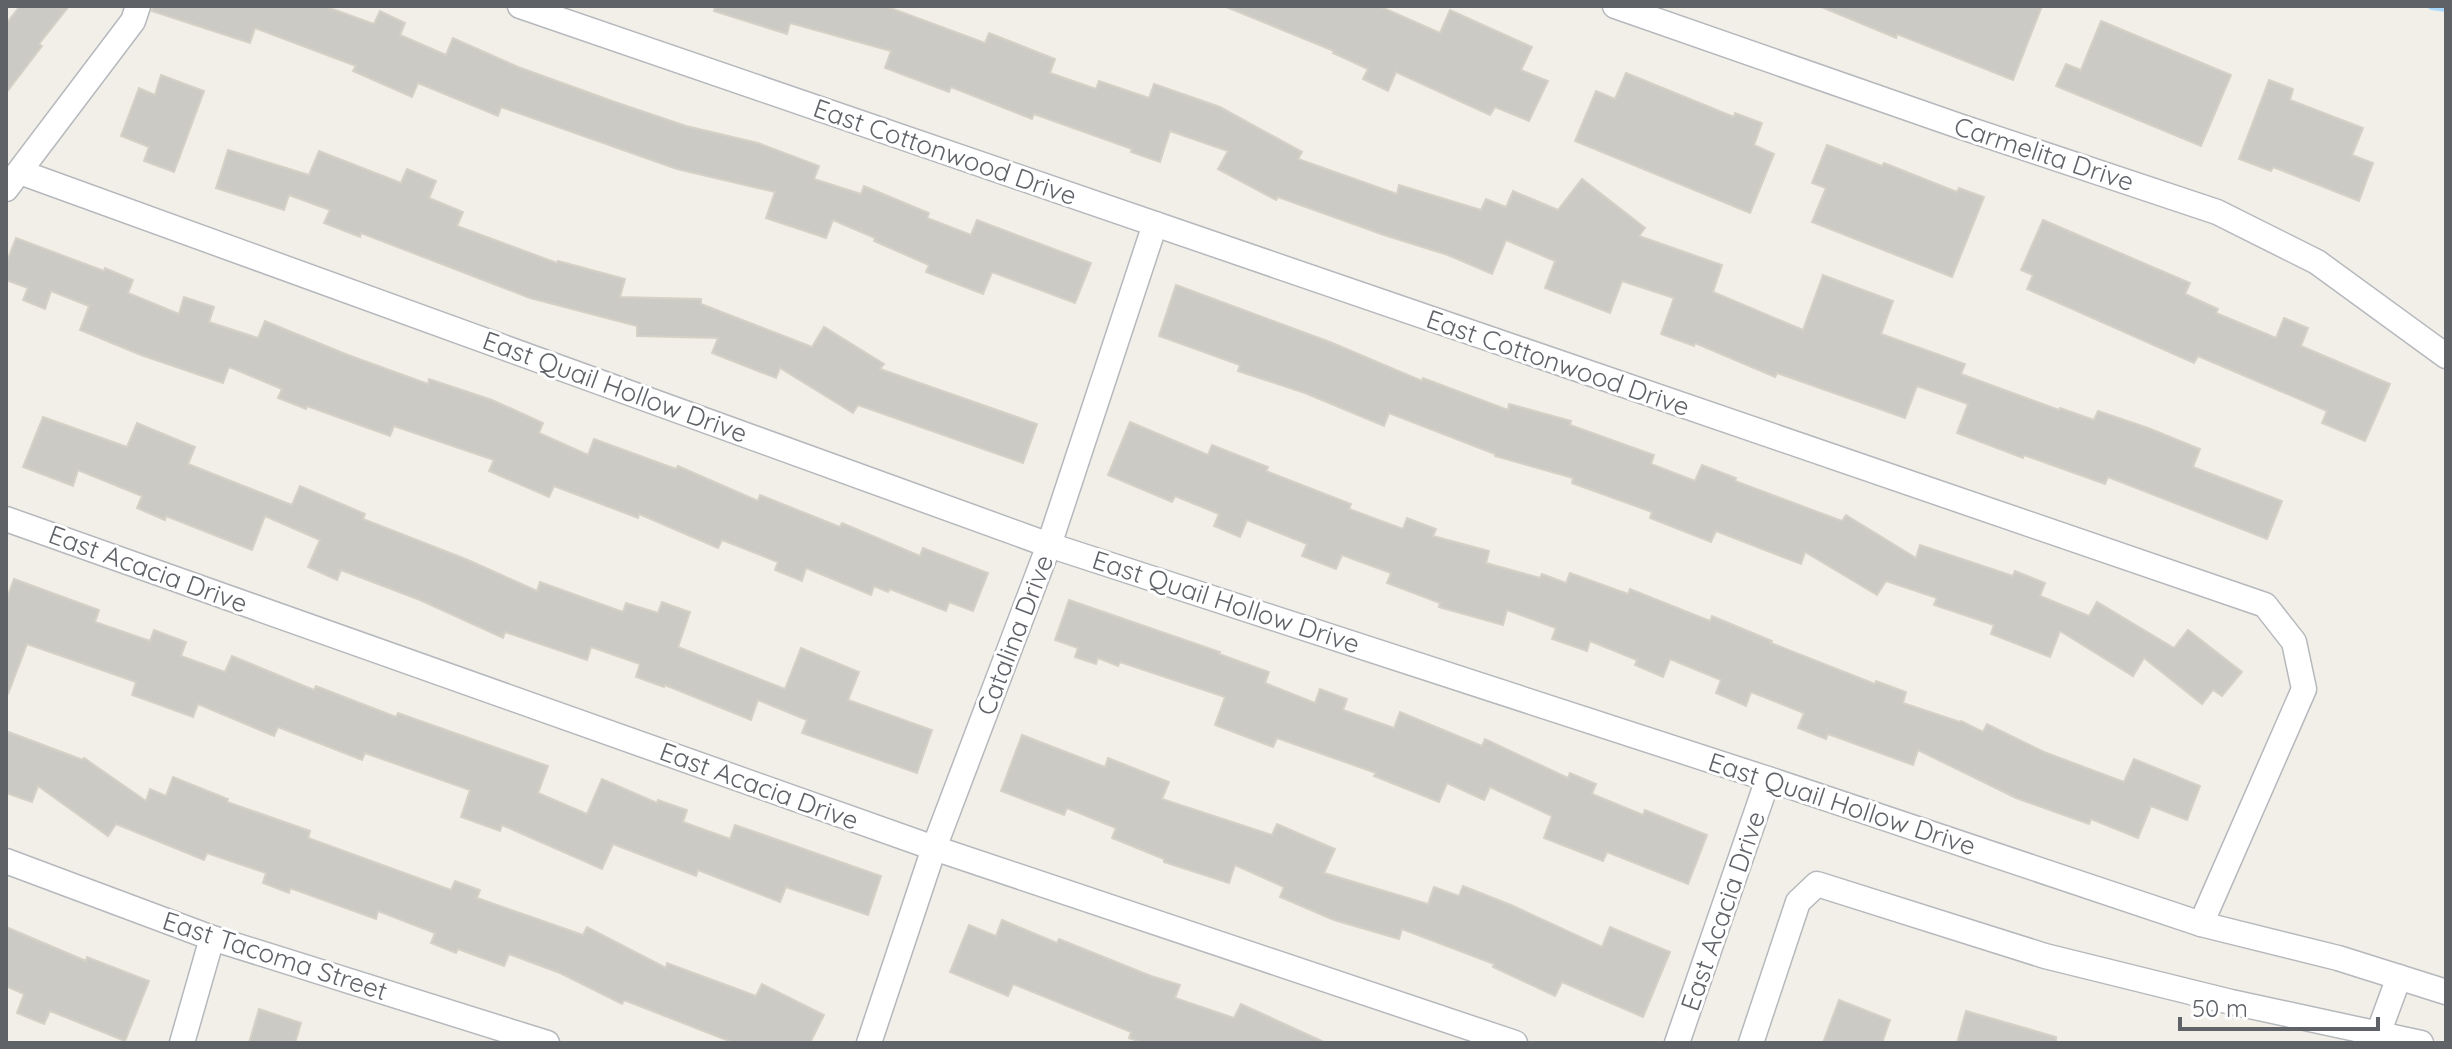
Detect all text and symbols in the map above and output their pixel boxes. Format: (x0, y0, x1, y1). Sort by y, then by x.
street label: East Cottonwood Drive (809, 91, 1081, 212)
street label: Carmelita Drive (1950, 109, 2138, 198)
street label: East Cottonwood Drive (1422, 302, 1694, 423)
street label: East Quail Hollow Drive (478, 323, 752, 450)
street label: East Acacia Drive (44, 517, 252, 620)
street label: East Quail Hollow Drive (1088, 543, 1364, 660)
street label: Catalina Drive (969, 550, 1060, 720)
street label: East Acacia Drive (655, 734, 863, 837)
street label: East Quail Hollow Drive (1704, 745, 1980, 862)
street label: East Acacia Drive (1673, 807, 1772, 1015)
street label: East Tacoma Street (159, 904, 392, 1007)
scale bar (2180, 981, 2378, 1031)
text: 50 m (2192, 993, 2248, 1023)

